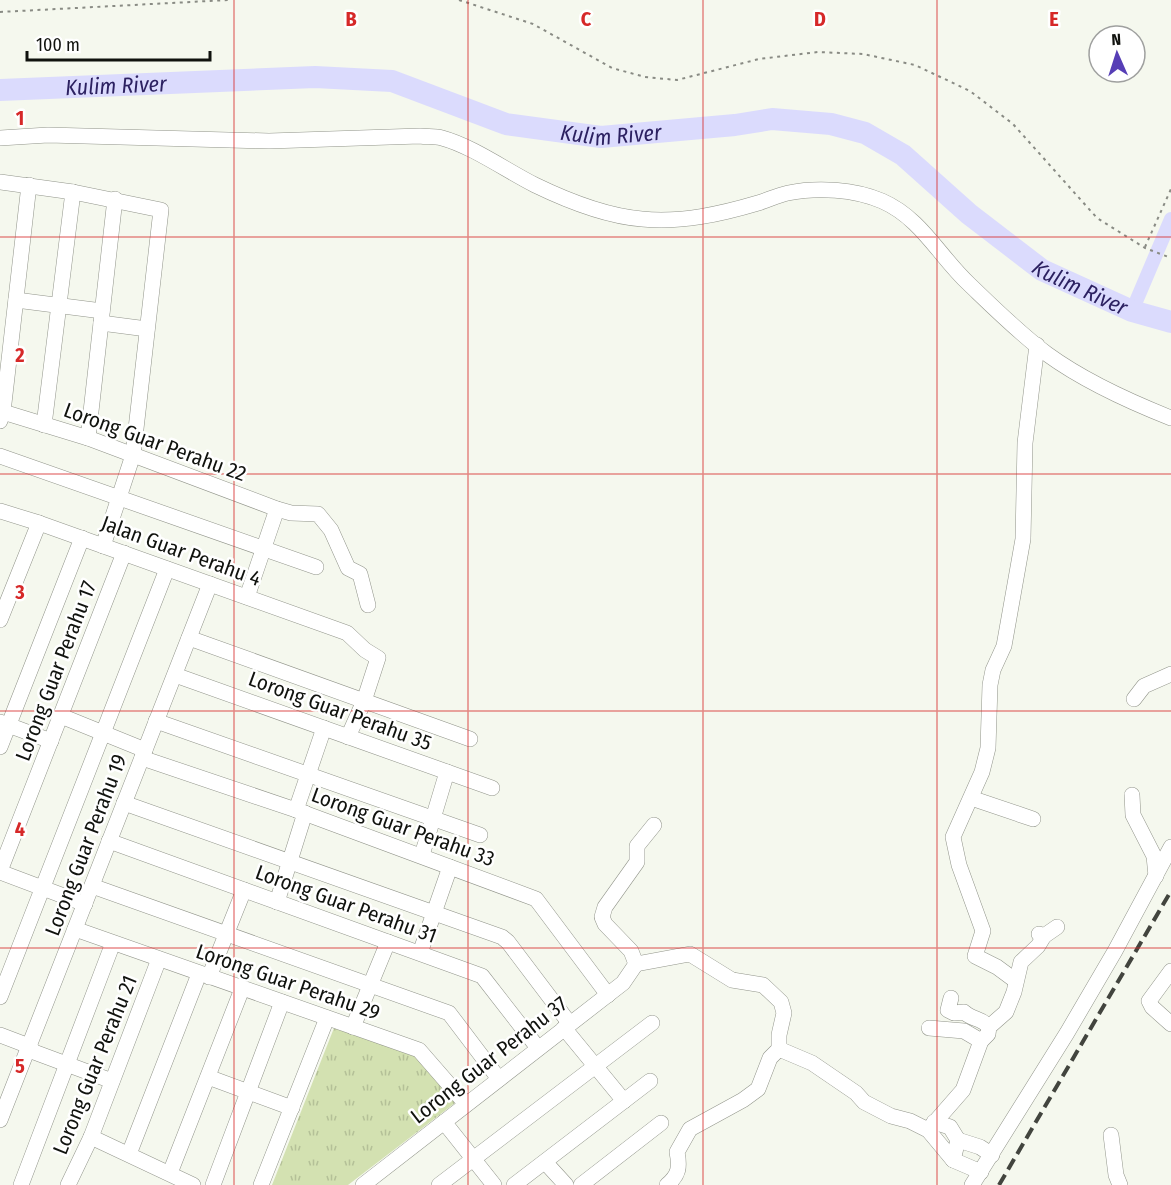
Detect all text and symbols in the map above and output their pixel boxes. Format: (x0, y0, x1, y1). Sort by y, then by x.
text: B (345, 7, 357, 31)
text: C (581, 7, 592, 31)
text: D (814, 7, 826, 31)
text: E (1049, 7, 1059, 31)
scale bar (27, 24, 210, 62)
north arrow (1087, 24, 1147, 84)
text: N (1111, 30, 1122, 49)
text: 100 m (36, 34, 80, 56)
water label: Kulim River (65, 70, 168, 101)
text: 1 (16, 106, 24, 130)
water label: Kulim River (559, 118, 664, 151)
water label: Kulim River (1027, 254, 1133, 321)
text: 2 (14, 343, 25, 367)
street label: Lorong Guar Perahu 22 (60, 397, 250, 487)
street label: Jalan Guar Perahu 4 (98, 510, 264, 592)
street label: Lorong Guar Perahu 17 (10, 577, 102, 765)
text: 3 (14, 580, 25, 604)
street label: Lorong Guar Perahu 35 (245, 666, 435, 756)
street label: Lorong Guar Perahu 19 (39, 751, 133, 939)
street label: Lorong Guar Perahu 33 (308, 782, 498, 872)
text: 4 (15, 817, 25, 841)
street label: Lorong Guar Perahu 31 (252, 859, 440, 949)
street label: Lorong Guar Perahu 29 (192, 938, 384, 1026)
street label: Lorong Guar Perahu 21 (47, 972, 143, 1158)
street label: Lorong Guar Perahu 37 (405, 991, 573, 1129)
text: 5 (15, 1054, 25, 1078)

